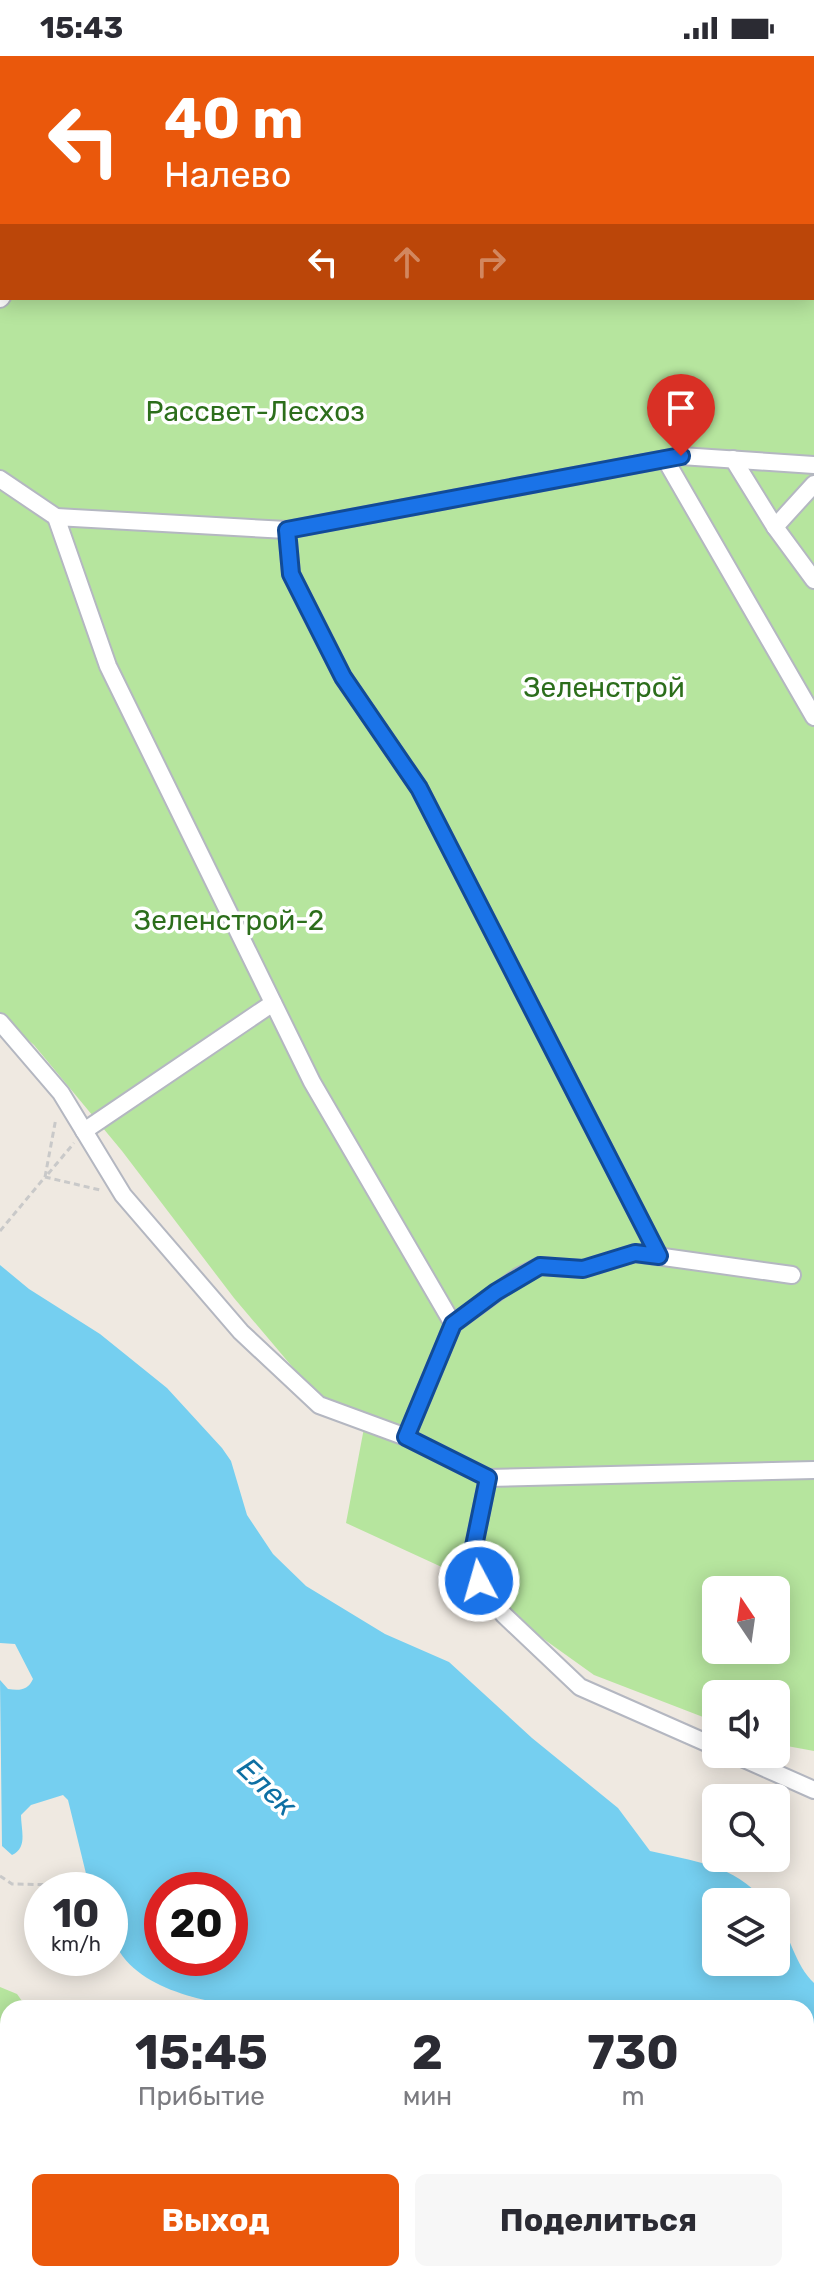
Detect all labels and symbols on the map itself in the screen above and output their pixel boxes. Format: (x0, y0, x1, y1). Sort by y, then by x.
pin (647, 374, 715, 456)
park label: Рассвет-Лесхоз (145, 395, 365, 428)
park label: Зеленстрой (523, 671, 685, 704)
park label: Зеленстрой-2 (134, 904, 324, 937)
position arrow (437, 1539, 521, 1623)
north arrow (702, 1576, 790, 1664)
water label: Елек (230, 1750, 305, 1824)
speed limit sign: 20 (144, 1872, 248, 1976)

